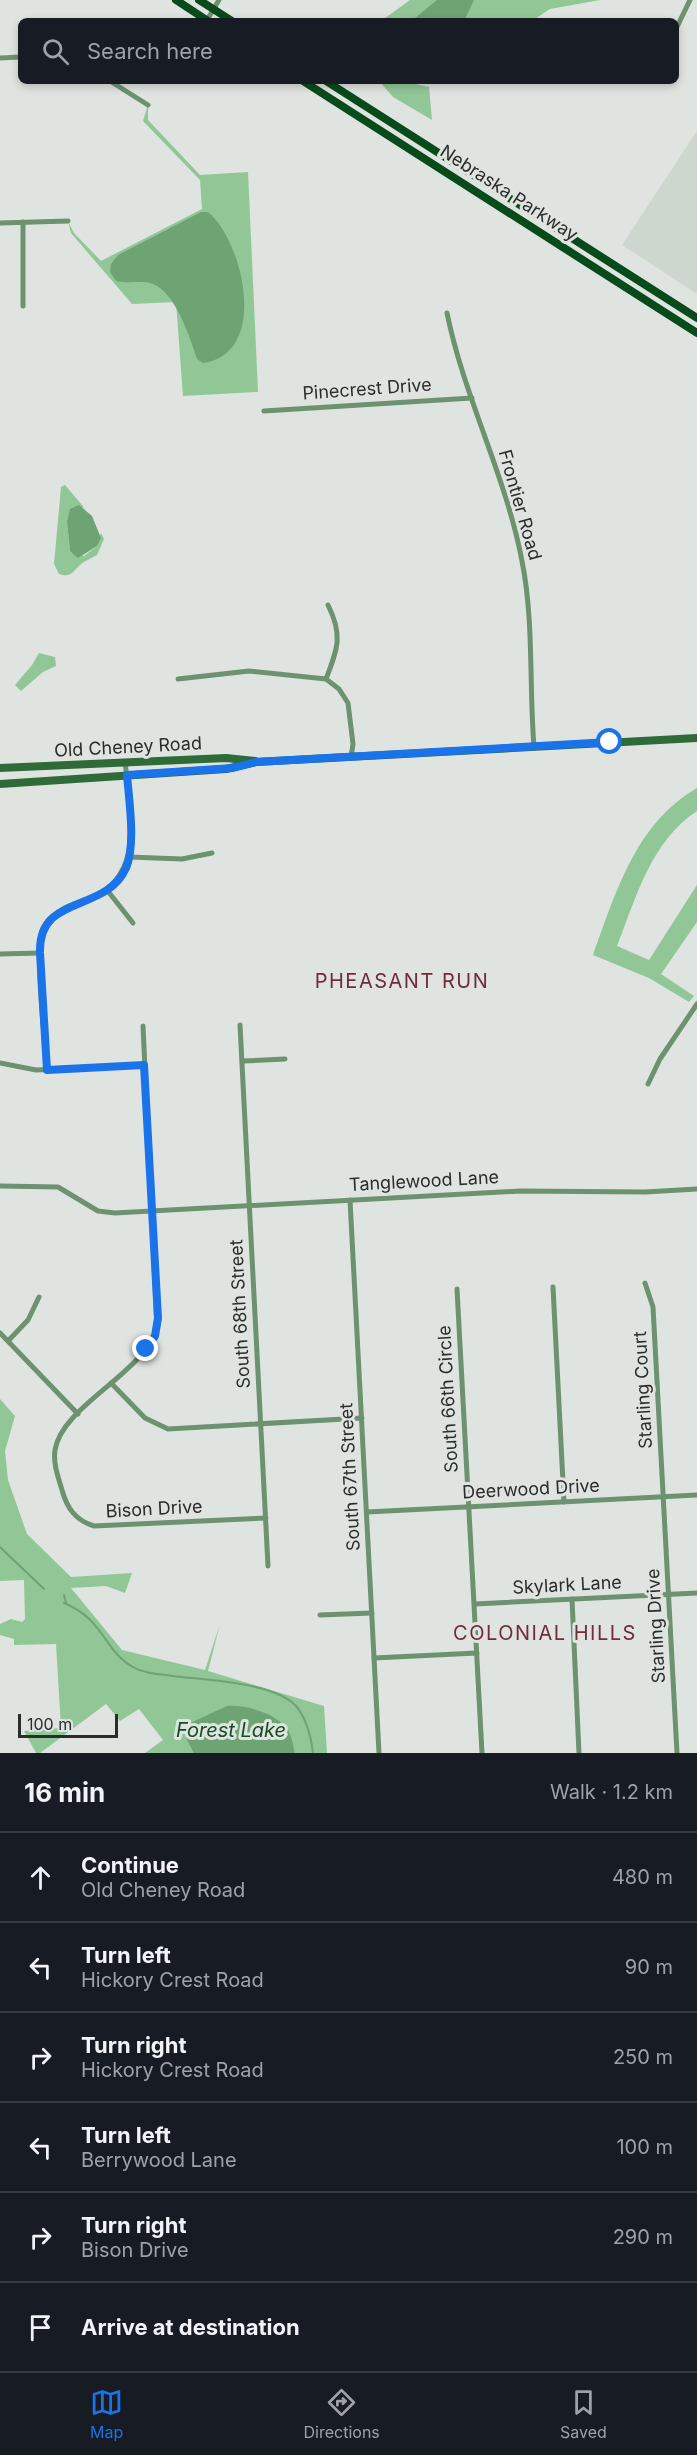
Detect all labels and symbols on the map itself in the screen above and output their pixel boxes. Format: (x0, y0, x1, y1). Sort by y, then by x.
street label: Nebraska Parkway (437, 140, 582, 245)
street label: Pinecrest Drive (302, 374, 432, 403)
street label: Frontier Road (495, 447, 546, 563)
route start (596, 728, 622, 754)
street label: Old Cheney Road (54, 732, 202, 761)
district label: PHEASANT RUN (315, 969, 489, 993)
street label: Tanglewood Lane (348, 1166, 499, 1195)
street label: South 68th Street (225, 1239, 254, 1389)
street label: South 66th Circle (433, 1325, 462, 1473)
street label: Starling Court (629, 1331, 656, 1449)
route end (132, 1335, 158, 1361)
street label: South 67th Street (335, 1402, 364, 1552)
street label: Deerwood Drive (462, 1474, 600, 1503)
street label: Bison Drive (105, 1495, 203, 1522)
street label: Starling Drive (642, 1568, 669, 1684)
street label: Skylark Lane (512, 1571, 622, 1598)
district label: COLONIAL HILLS (453, 1621, 637, 1645)
scale bar (18, 1711, 118, 1738)
water label: Forest Lake (176, 1718, 286, 1742)

